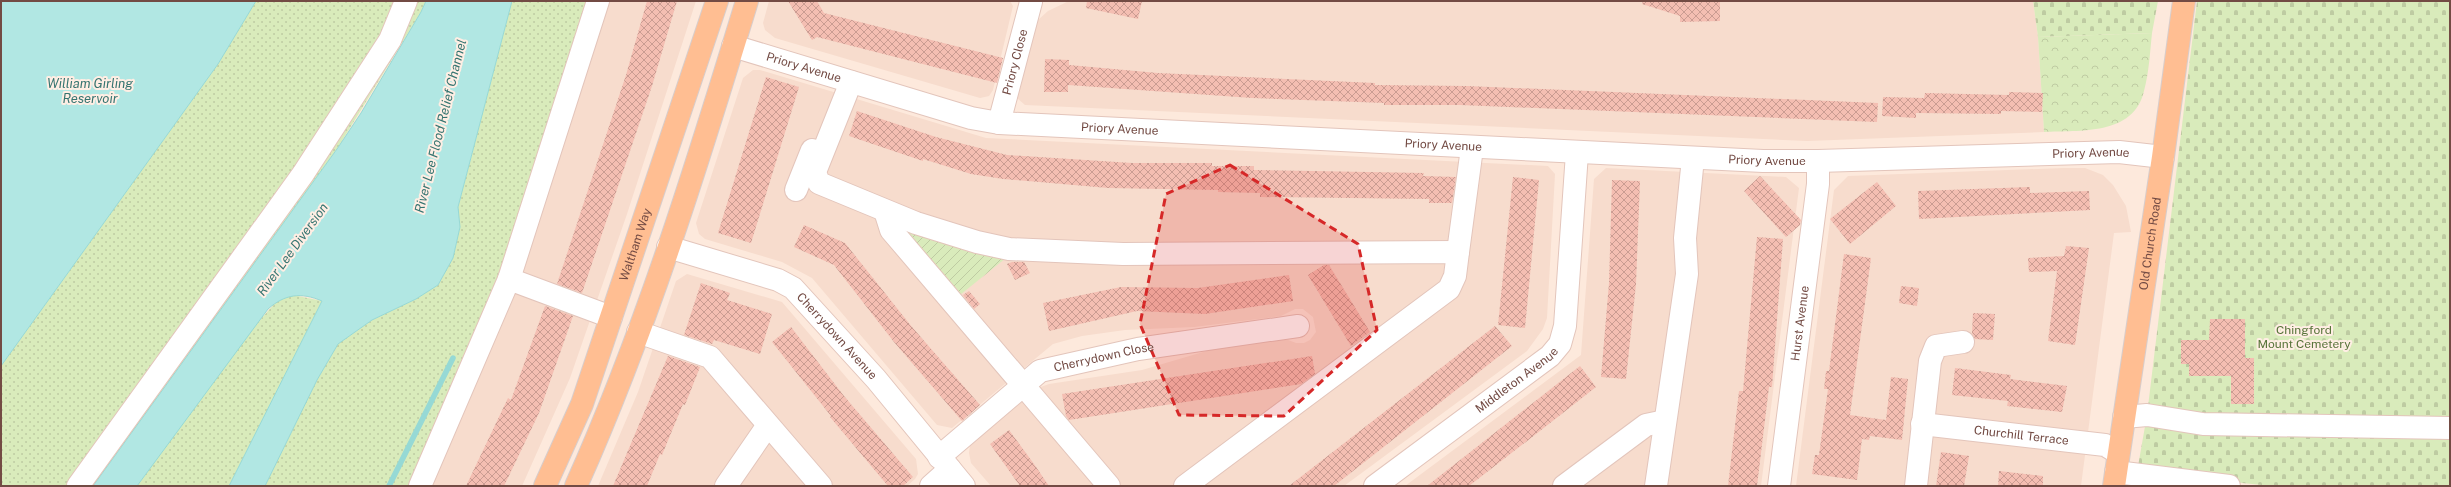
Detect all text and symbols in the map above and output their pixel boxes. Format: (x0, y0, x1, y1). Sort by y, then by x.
street label: Priory Close (1000, 27, 1031, 97)
water label: River Lee Flood Relief Channel (412, 38, 469, 214)
street label: Priory Avenue (765, 49, 843, 85)
water label: William Girling Reservoir (47, 76, 133, 106)
street label: Priory Avenue (1081, 120, 1159, 138)
street label: Priory Avenue (1404, 136, 1483, 154)
street label: Priory Avenue (2052, 145, 2131, 161)
street label: Priory Avenue (1728, 152, 1806, 168)
street label: Old Church Road (2136, 196, 2164, 291)
water label: River Lee Diversion (254, 200, 331, 299)
street label: Waltham Way (617, 206, 654, 283)
street label: Hurst Avenue (1788, 285, 1812, 362)
street label: Cherrydown Avenue (794, 290, 880, 382)
park label: Chingford Mount Cemetery (2257, 323, 2351, 351)
street label: Cherrydown Close (1052, 340, 1155, 375)
street label: Middleton Avenue (1473, 344, 1561, 416)
street label: Churchill Terrace (1973, 423, 2070, 448)

